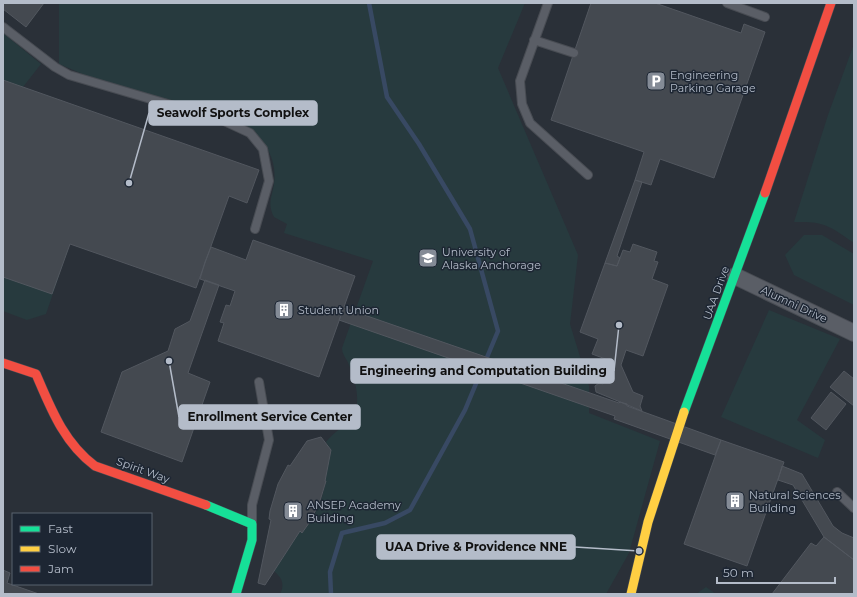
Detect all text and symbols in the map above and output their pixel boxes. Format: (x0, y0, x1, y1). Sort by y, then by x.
place label: Engineering Parking Garage (670, 68, 756, 95)
parking icon: Engineering Parking Garage (645, 70, 667, 92)
callout: Seawolf Sports Complex (149, 101, 317, 125)
text: Seawolf Sports Complex (157, 105, 310, 120)
place label: University of Alaska Anchorage (442, 245, 541, 272)
school or university icon: University of Alaska Anchorage (417, 247, 439, 269)
street label: UAA Drive (700, 264, 732, 322)
street label: Alumni Drive (758, 282, 830, 326)
building icon: Student Union (273, 299, 295, 321)
place label: Student Union (298, 303, 379, 317)
callout: Engineering and Computation Building (351, 359, 614, 383)
text: Engineering and Computation Building (359, 363, 607, 378)
callout: Enrollment Service Center (179, 405, 360, 429)
text: Enrollment Service Center (187, 409, 353, 424)
street label: Spirit Way (114, 454, 172, 486)
place label: Natural Sciences Building (749, 488, 841, 515)
building icon: Natural Sciences Building (724, 490, 746, 512)
place label: ANSEP Academy Building (307, 498, 401, 525)
building icon: ANSEP Academy Building (282, 500, 304, 522)
legend (12, 513, 152, 585)
text: Fast (48, 521, 73, 536)
callout: UAA Drive & Providence NNE (377, 535, 575, 559)
text: UAA Drive & Providence NNE (385, 539, 567, 554)
text: Slow (48, 541, 77, 556)
scale bar (717, 559, 835, 585)
text: Jam (47, 561, 74, 576)
text: 50 m (723, 565, 754, 580)

